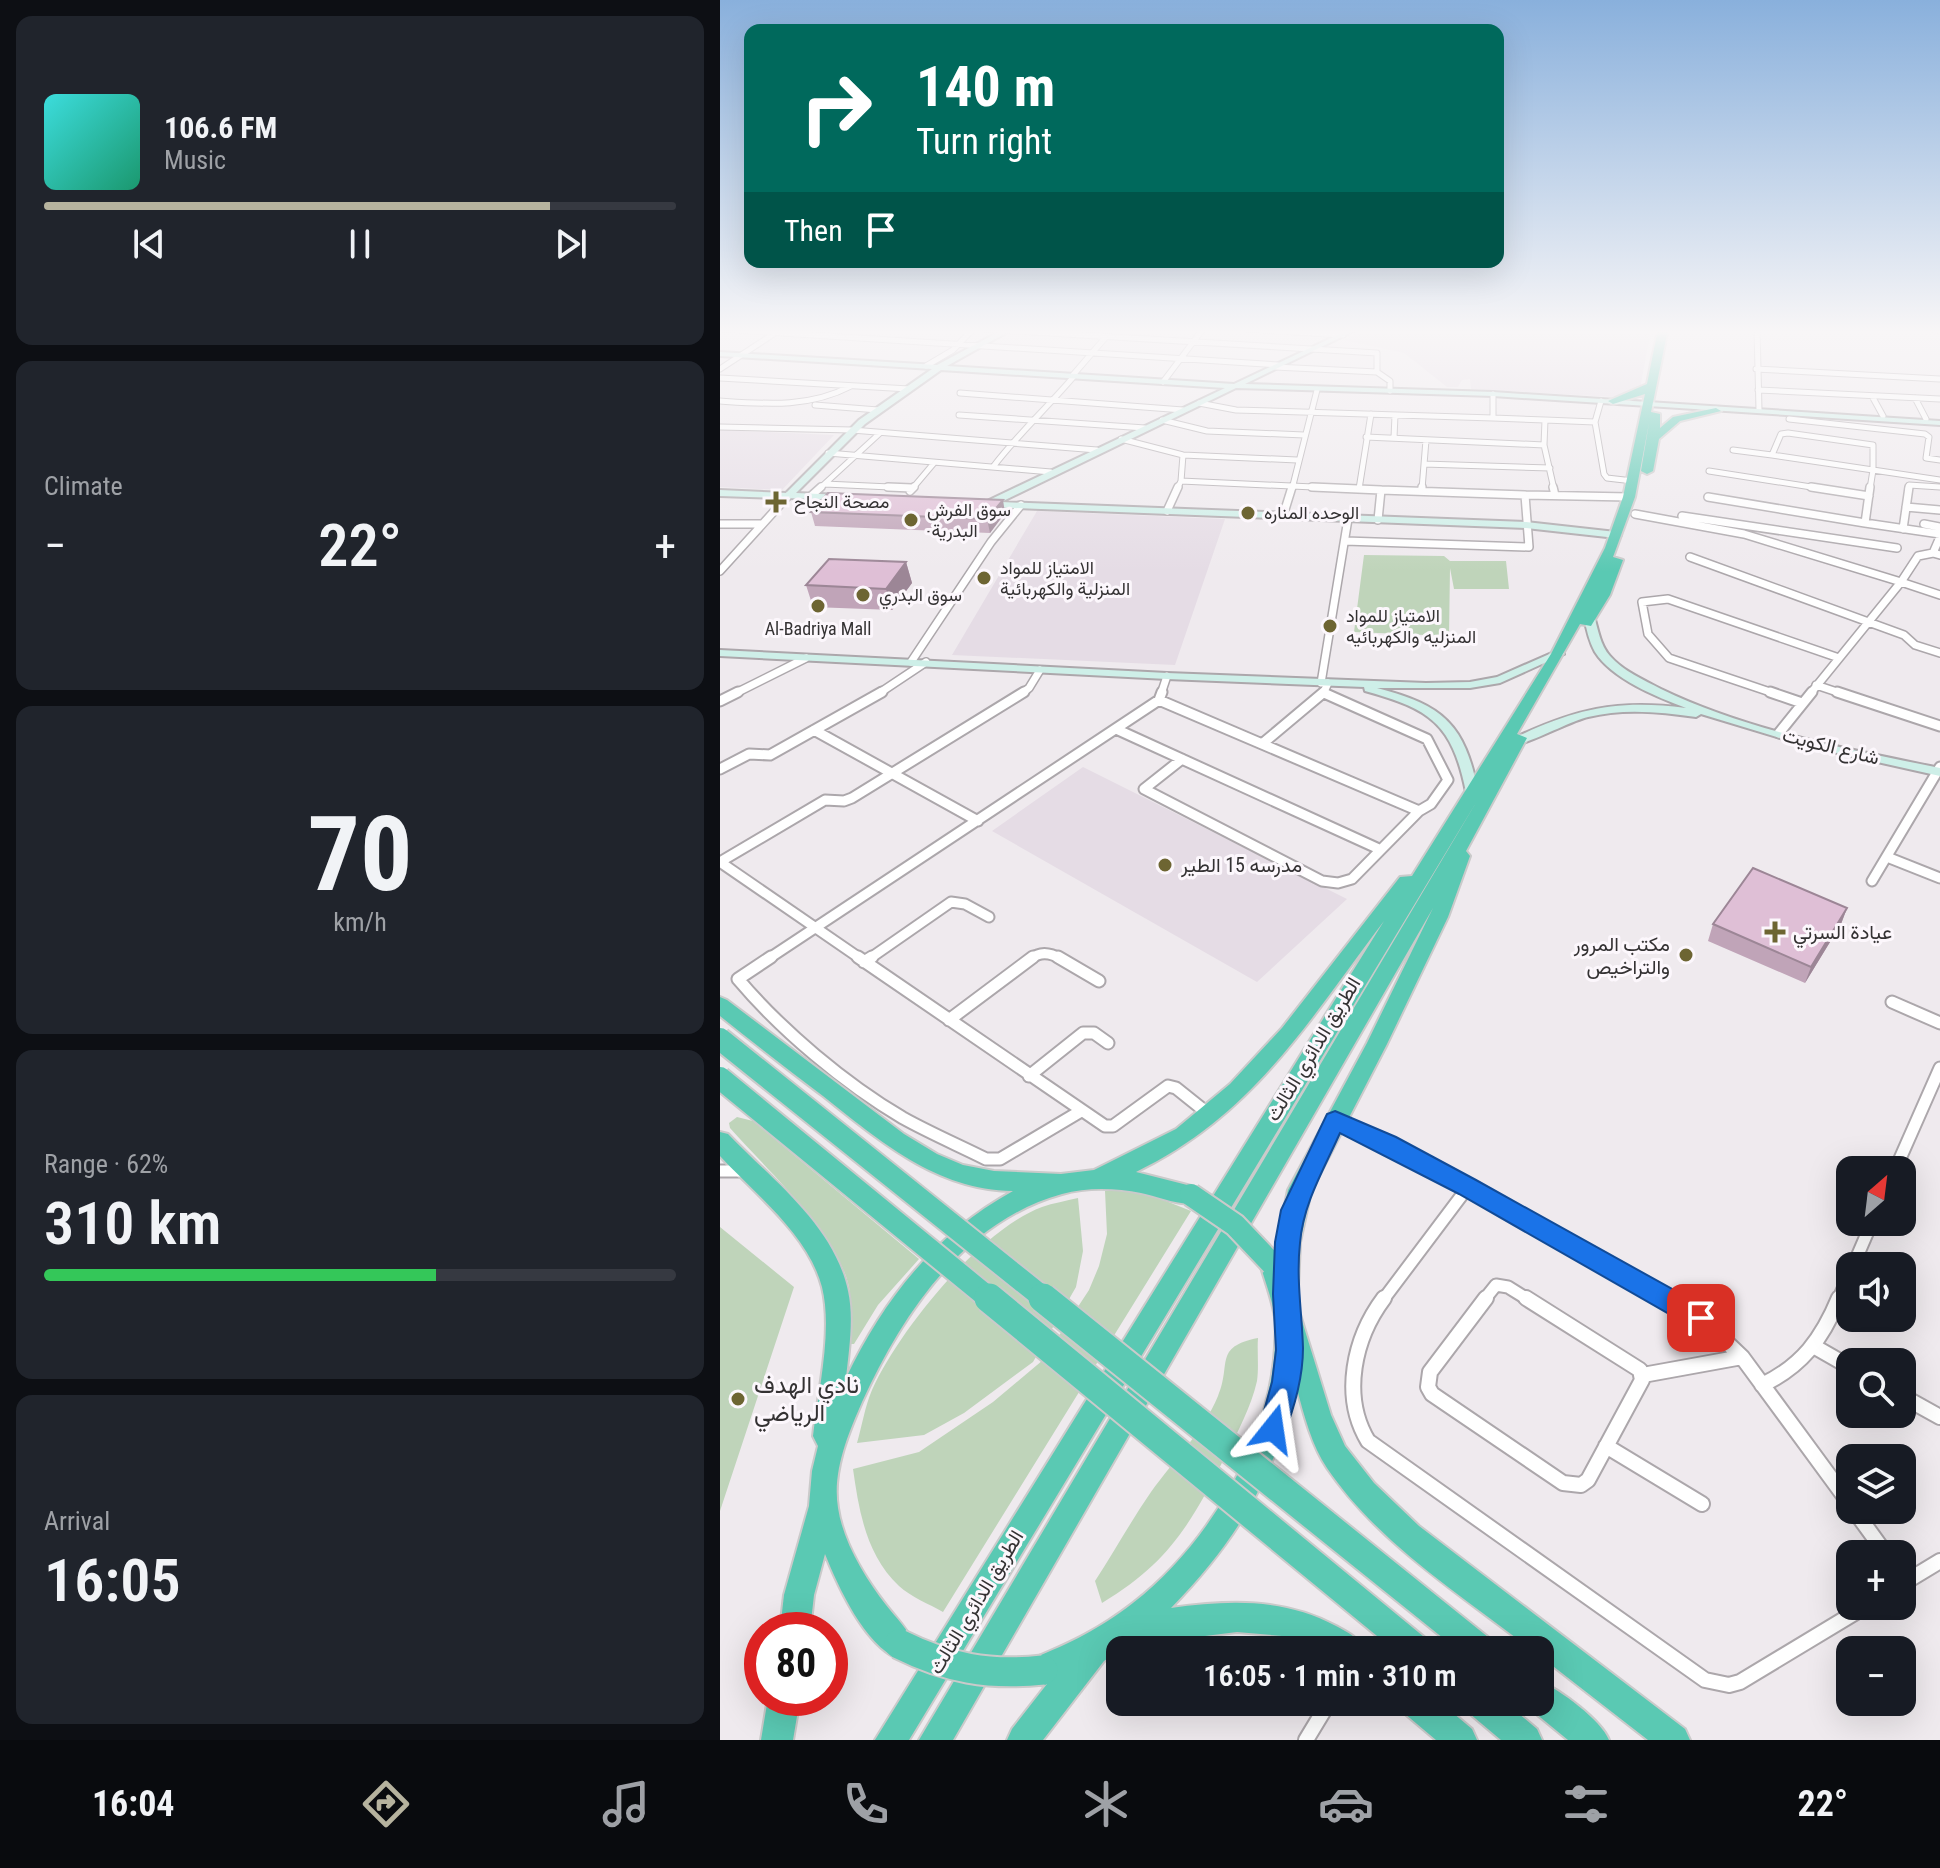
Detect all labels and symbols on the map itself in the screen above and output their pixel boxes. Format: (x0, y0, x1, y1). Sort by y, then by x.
marker: مصحة النجاح (765, 491, 787, 513)
place label: مصحة النجاح (794, 491, 889, 514)
place label: سوق الفرش -البدرية (927, 499, 1011, 542)
place label: الوحده المناره (1264, 502, 1359, 524)
marker: الوحده المناره (1239, 504, 1257, 522)
marker: سوق الفرش -البدرية (902, 511, 920, 529)
place label: الامتياز للمواد المنزلية والكهربائية (1000, 557, 1130, 600)
marker: الامتياز للمواد المنزلية والكهربائية (975, 569, 993, 587)
place label: سوق البدري (879, 584, 962, 610)
marker: سوق البدري (854, 586, 872, 604)
marker: Al-Badriya Mall (809, 597, 827, 615)
place label: الامتياز للمواد المنزليه والكهربائيه (1346, 605, 1476, 648)
marker: الامتياز للمواد المنزليه والكهربائيه (1321, 617, 1339, 635)
place label: Al-Badriya Mall (765, 618, 871, 639)
street label: شارع الكويت (1780, 722, 1882, 772)
place label: مدرسه 15 الطير (1180, 853, 1302, 878)
marker: مدرسه 15 الطير (1156, 856, 1174, 874)
place label: عيادة السرتي (1793, 920, 1892, 949)
marker: عيادة السرتي (1764, 921, 1786, 943)
place label: مكتب المرور والتراخيص (1573, 932, 1670, 980)
marker: مكتب المرور والتراخيص (1677, 946, 1695, 964)
street label: الطريق الدائري الثالث (1261, 973, 1370, 1128)
north arrow (1836, 1156, 1916, 1236)
pin (1667, 1284, 1735, 1352)
place label: نادي الهدف الرياضي (754, 1371, 859, 1432)
position arrow (1231, 1387, 1315, 1471)
marker: نادي الهدف الرياضي (729, 1390, 747, 1408)
street label: الطريق الدائري الثالث (924, 1526, 1033, 1681)
speed limit sign: 80 (744, 1612, 848, 1716)

